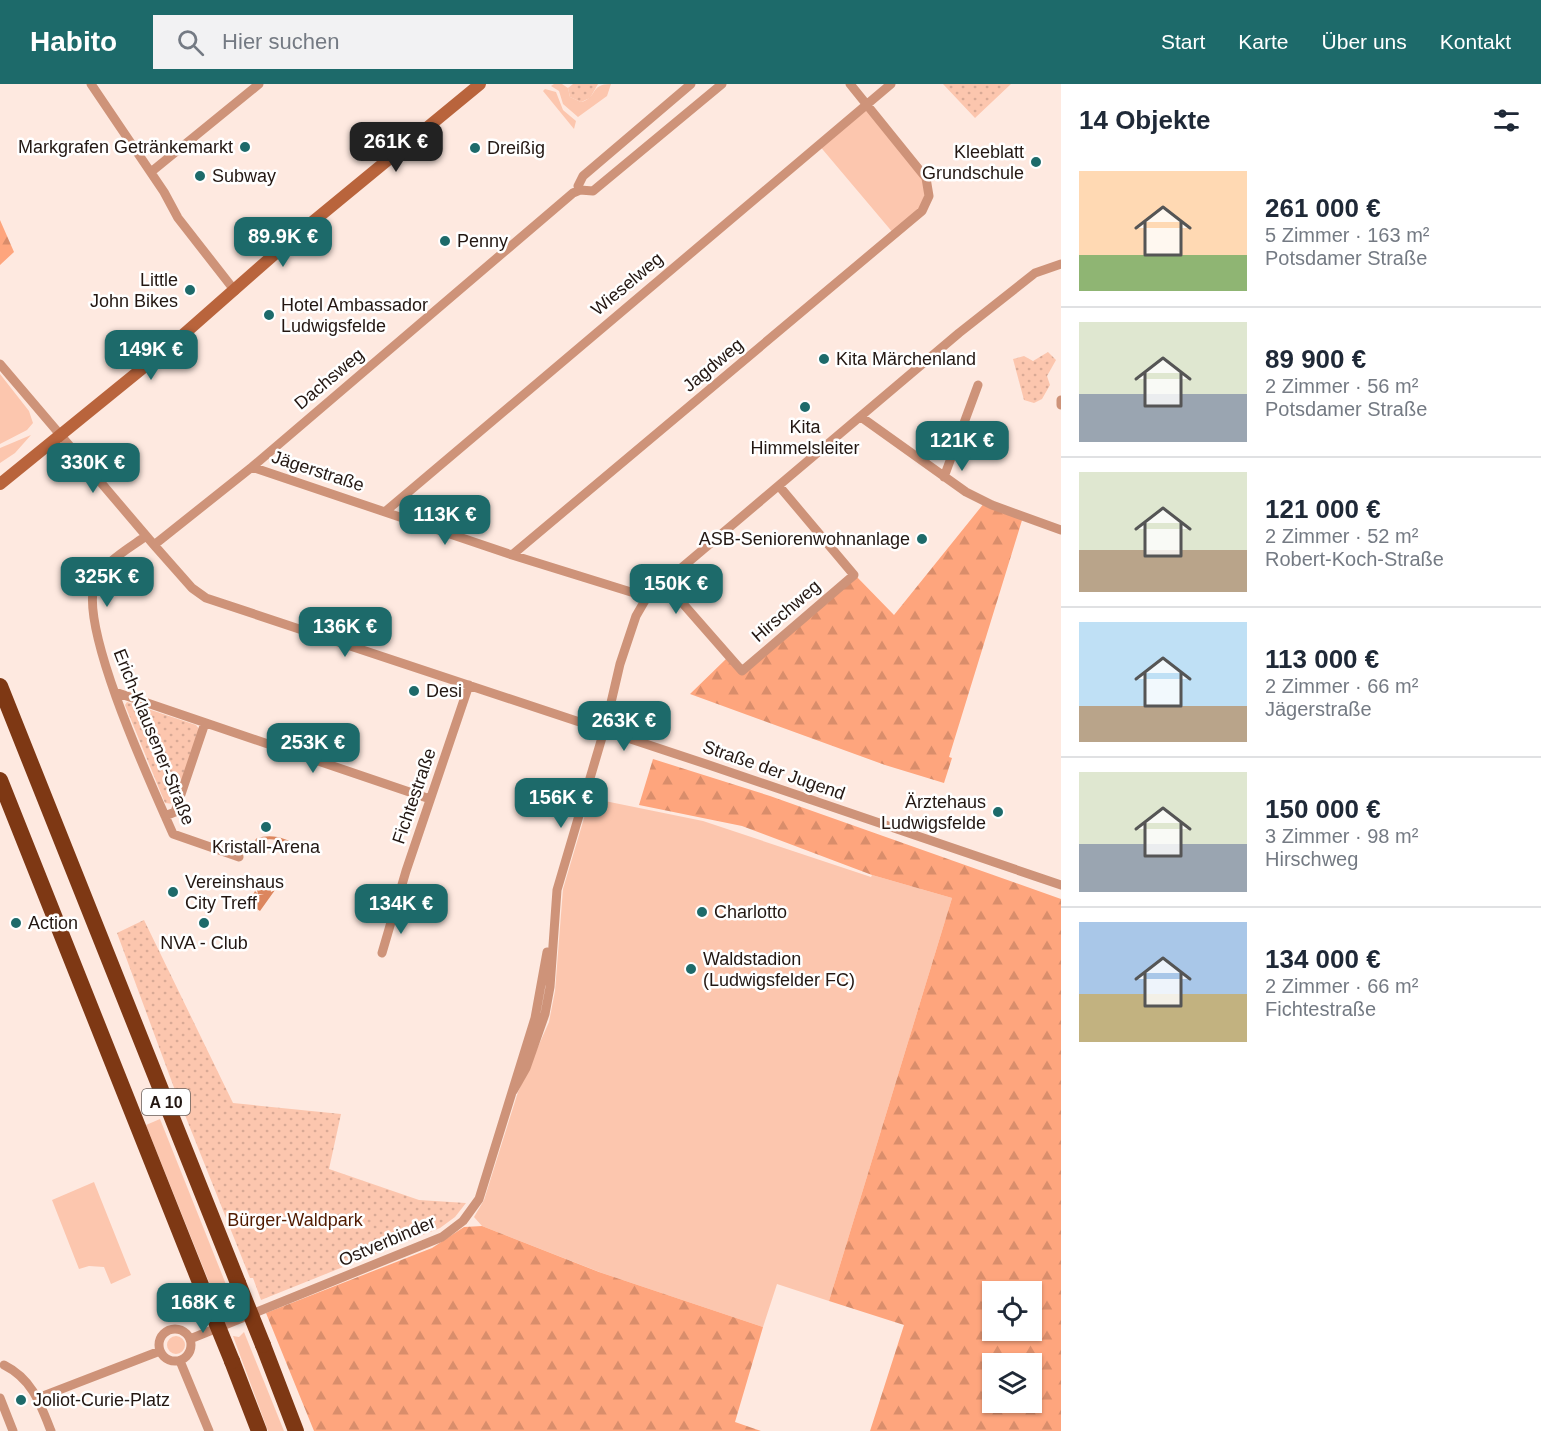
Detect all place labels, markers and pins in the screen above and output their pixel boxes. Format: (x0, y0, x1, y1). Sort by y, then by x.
pin: 261K € (347, 122, 445, 173)
place label: Markgrafen Getränkemarkt (18, 137, 233, 157)
place label: Dreißig (487, 138, 545, 158)
marker: Markgrafen Getränkemarkt (238, 140, 252, 154)
marker: Dreißig (468, 141, 482, 155)
place label: Kleeblatt Grundschule (922, 142, 1024, 183)
marker: Kleeblatt Grundschule (1029, 155, 1043, 169)
place label: Subway (212, 166, 276, 186)
marker: Subway (193, 169, 207, 183)
pin: 89.9K € (228, 217, 338, 268)
place label: Penny (457, 231, 508, 251)
marker: Penny (438, 234, 452, 248)
place label: Little John Bikes (90, 270, 178, 311)
marker: Little John Bikes (183, 283, 197, 297)
place label: Hotel Ambassador Ludwigsfelde (281, 295, 428, 336)
marker: Hotel Ambassador Ludwigsfelde (262, 308, 276, 322)
pin: 149K € (102, 330, 200, 381)
place label: Kita Märchenland (836, 349, 976, 369)
marker: Kita Märchenland (817, 352, 831, 366)
marker: Kita Himmelsleiter (798, 400, 812, 414)
place label: Kita Himmelsleiter (750, 417, 860, 458)
pin: 121K € (913, 421, 1011, 472)
pin: 330K € (44, 443, 142, 494)
pin: 113K € (396, 495, 494, 546)
place label: ASB-Seniorenwohnanlage (699, 529, 910, 549)
marker: ASB-Seniorenwohnanlage (915, 532, 929, 546)
pin: 325K € (58, 557, 156, 608)
pin: 150K € (627, 564, 725, 615)
pin: 136K € (296, 607, 394, 658)
place label: Desi (426, 681, 462, 701)
marker: Desi (407, 684, 421, 698)
pin: 263K € (575, 701, 673, 752)
pin: 253K € (264, 723, 362, 774)
pin: 156K € (512, 778, 610, 829)
place label: Ärztehaus Ludwigsfelde (881, 792, 986, 833)
marker: Ärztehaus Ludwigsfelde (991, 805, 1005, 819)
marker: Kristall-Arena (259, 820, 273, 834)
place label: Kristall-Arena (212, 837, 321, 857)
place label: Vereinshaus City Treff (185, 872, 284, 913)
pin: 134K € (352, 884, 450, 935)
marker: Vereinshaus City Treff (166, 885, 180, 899)
place label: Charlotto (714, 902, 787, 922)
marker: Charlotto (695, 905, 709, 919)
place label: Action (28, 913, 78, 933)
marker: Action (9, 916, 23, 930)
marker: NVA - Club (197, 916, 211, 930)
place label: NVA - Club (160, 933, 248, 953)
place label: Waldstadion (Ludwigsfelder FC) (703, 949, 855, 990)
marker: Waldstadion (Ludwigsfelder FC) (684, 962, 698, 976)
pin: 168K € (154, 1283, 252, 1334)
place label: Joliot-Curie-Platz (33, 1390, 170, 1410)
marker: Joliot-Curie-Platz (14, 1393, 28, 1407)

